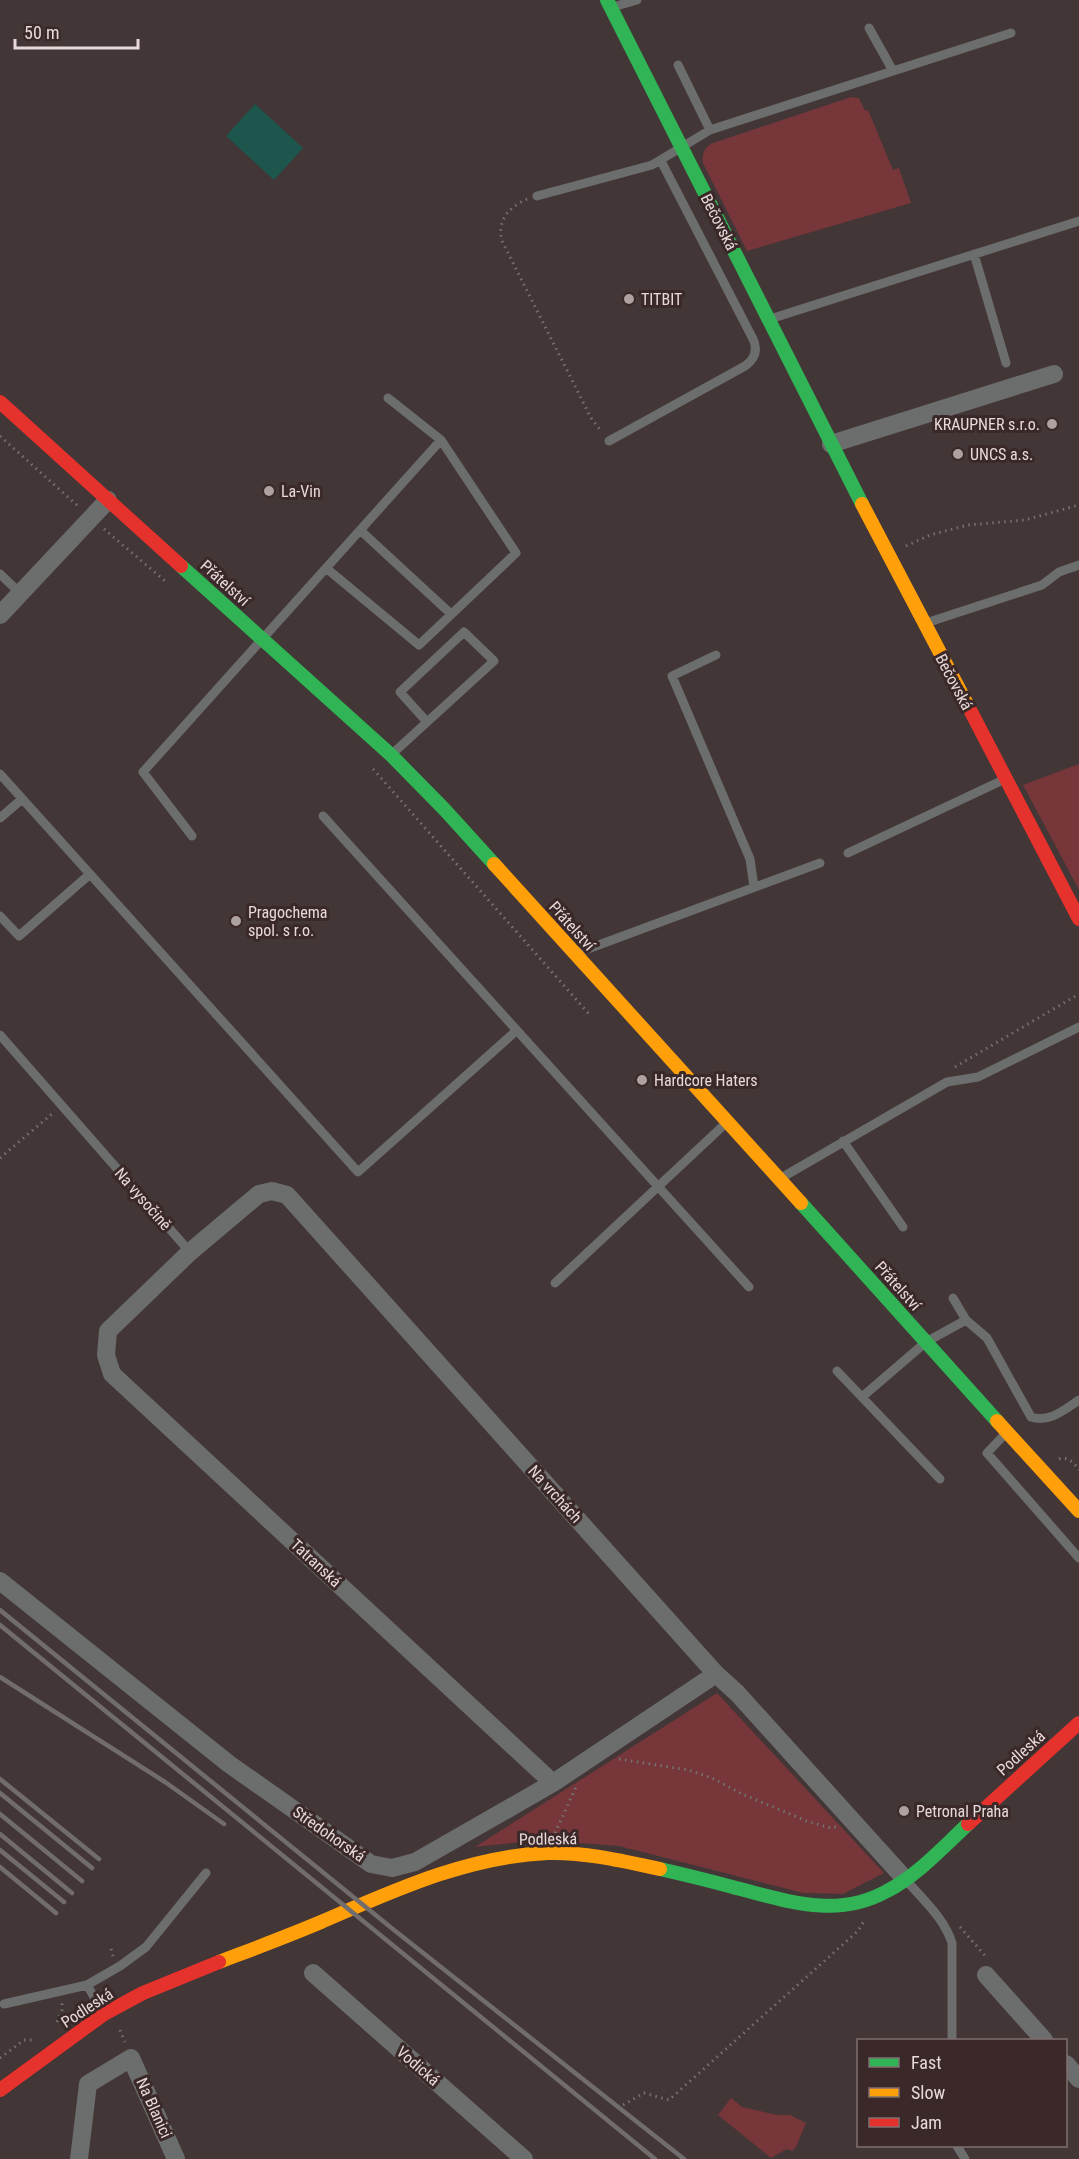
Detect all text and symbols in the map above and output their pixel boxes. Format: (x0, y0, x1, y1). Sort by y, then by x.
scale bar (15, 12, 138, 50)
text: 50 m (24, 22, 59, 43)
street label: Bečovská (697, 191, 741, 253)
place label: TITBIT (641, 290, 682, 309)
marker: TITBIT (622, 292, 636, 306)
place label: KRAUPNER s.r.o. (934, 415, 1040, 434)
marker: KRAUPNER s.r.o. (1045, 417, 1059, 431)
place label: UNCS a.s. (970, 445, 1033, 464)
marker: UNCS a.s. (951, 447, 965, 461)
place label: La-Vin (281, 482, 321, 501)
marker: La-Vin (262, 484, 276, 498)
street label: Přátelství (196, 556, 254, 611)
street label: Bečovská (931, 651, 977, 713)
street label: Přátelství (545, 897, 600, 955)
place label: Pragochema spol. s r.o. (248, 903, 327, 940)
marker: Pragochema spol. s r.o. (229, 914, 243, 928)
place label: Hardcore Haters (654, 1071, 758, 1090)
marker: Hardcore Haters (635, 1073, 649, 1087)
street label: Na vysočině (111, 1164, 175, 1234)
street label: Přátelství (871, 1257, 926, 1315)
street label: Na vrchách (524, 1461, 586, 1527)
street label: Tatranská (287, 1535, 345, 1591)
street label: Podleská (993, 1727, 1049, 1779)
street label: Středohorská (289, 1802, 369, 1866)
place label: Petronal Praha (916, 1802, 1009, 1821)
marker: Petronal Praha (897, 1804, 911, 1818)
street label: Podleská (519, 1829, 577, 1849)
street label: Podleská (57, 1984, 117, 2032)
legend (857, 2039, 1067, 2147)
street label: Vodická (393, 2042, 443, 2090)
text: Fast (911, 2052, 942, 2073)
street label: Na Blanici (132, 2075, 176, 2141)
text: Slow (911, 2082, 946, 2103)
text: Jam (911, 2112, 942, 2133)

